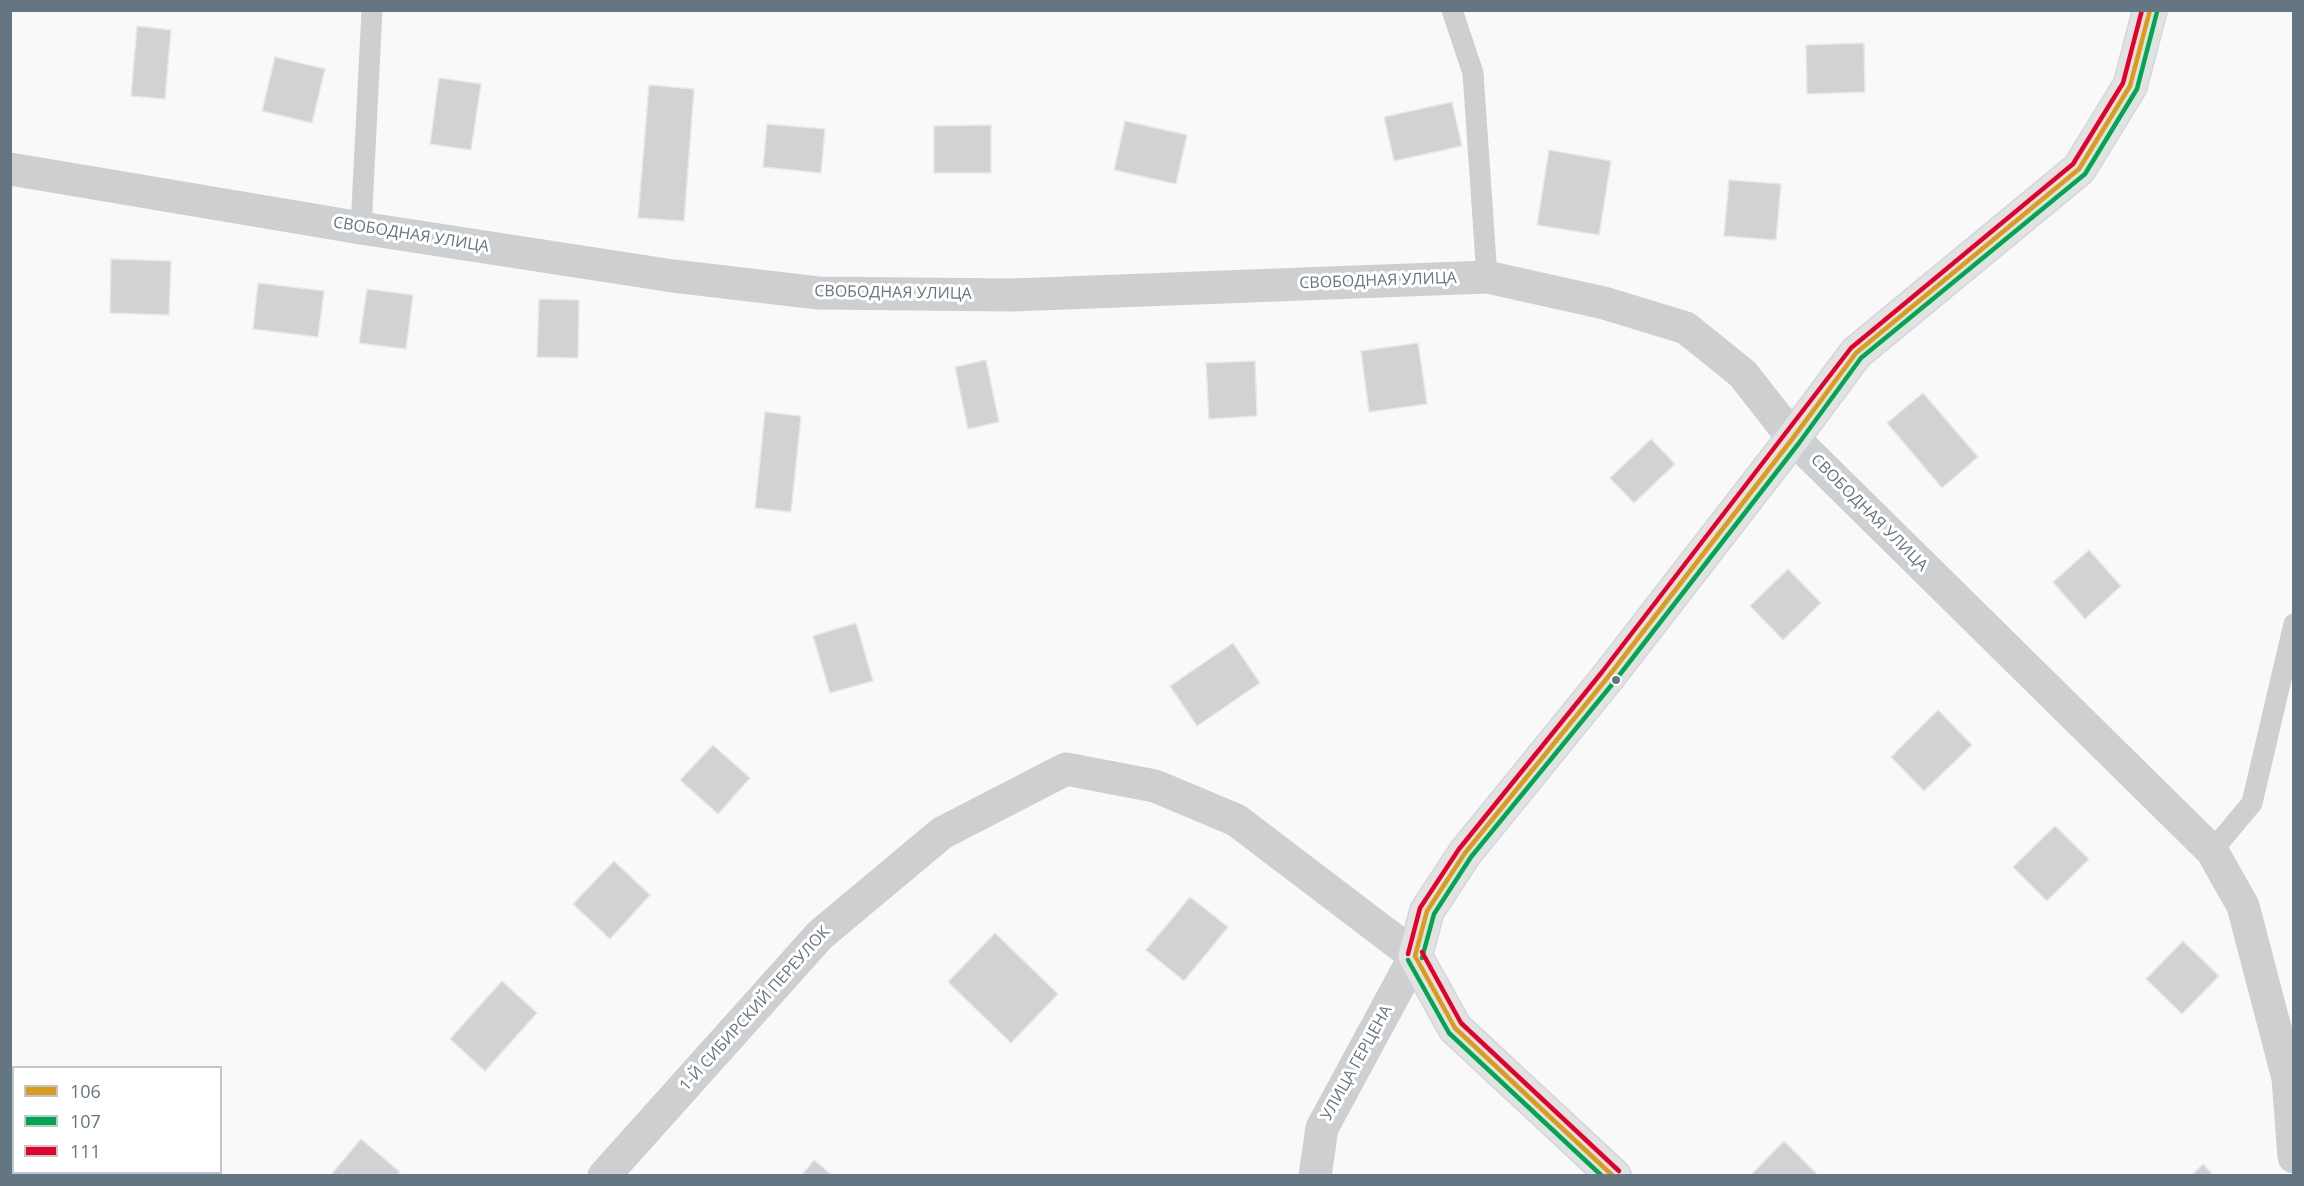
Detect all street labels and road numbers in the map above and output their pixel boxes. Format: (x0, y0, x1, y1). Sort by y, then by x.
street label: СВОБОДНАЯ УЛИЦА (332, 213, 490, 257)
street label: СВОБОДНАЯ УЛИЦА (1299, 269, 1457, 293)
street label: СВОБОДНАЯ УЛИЦА (814, 282, 972, 304)
street label: СВОБОДНАЯ УЛИЦА (1807, 451, 1931, 575)
street label: 1-Й СИБИРСКИЙ ПЕРЕУЛОК (676, 923, 834, 1095)
street label: УЛИЦА ГЕРЦЕНА (1317, 1002, 1397, 1124)

